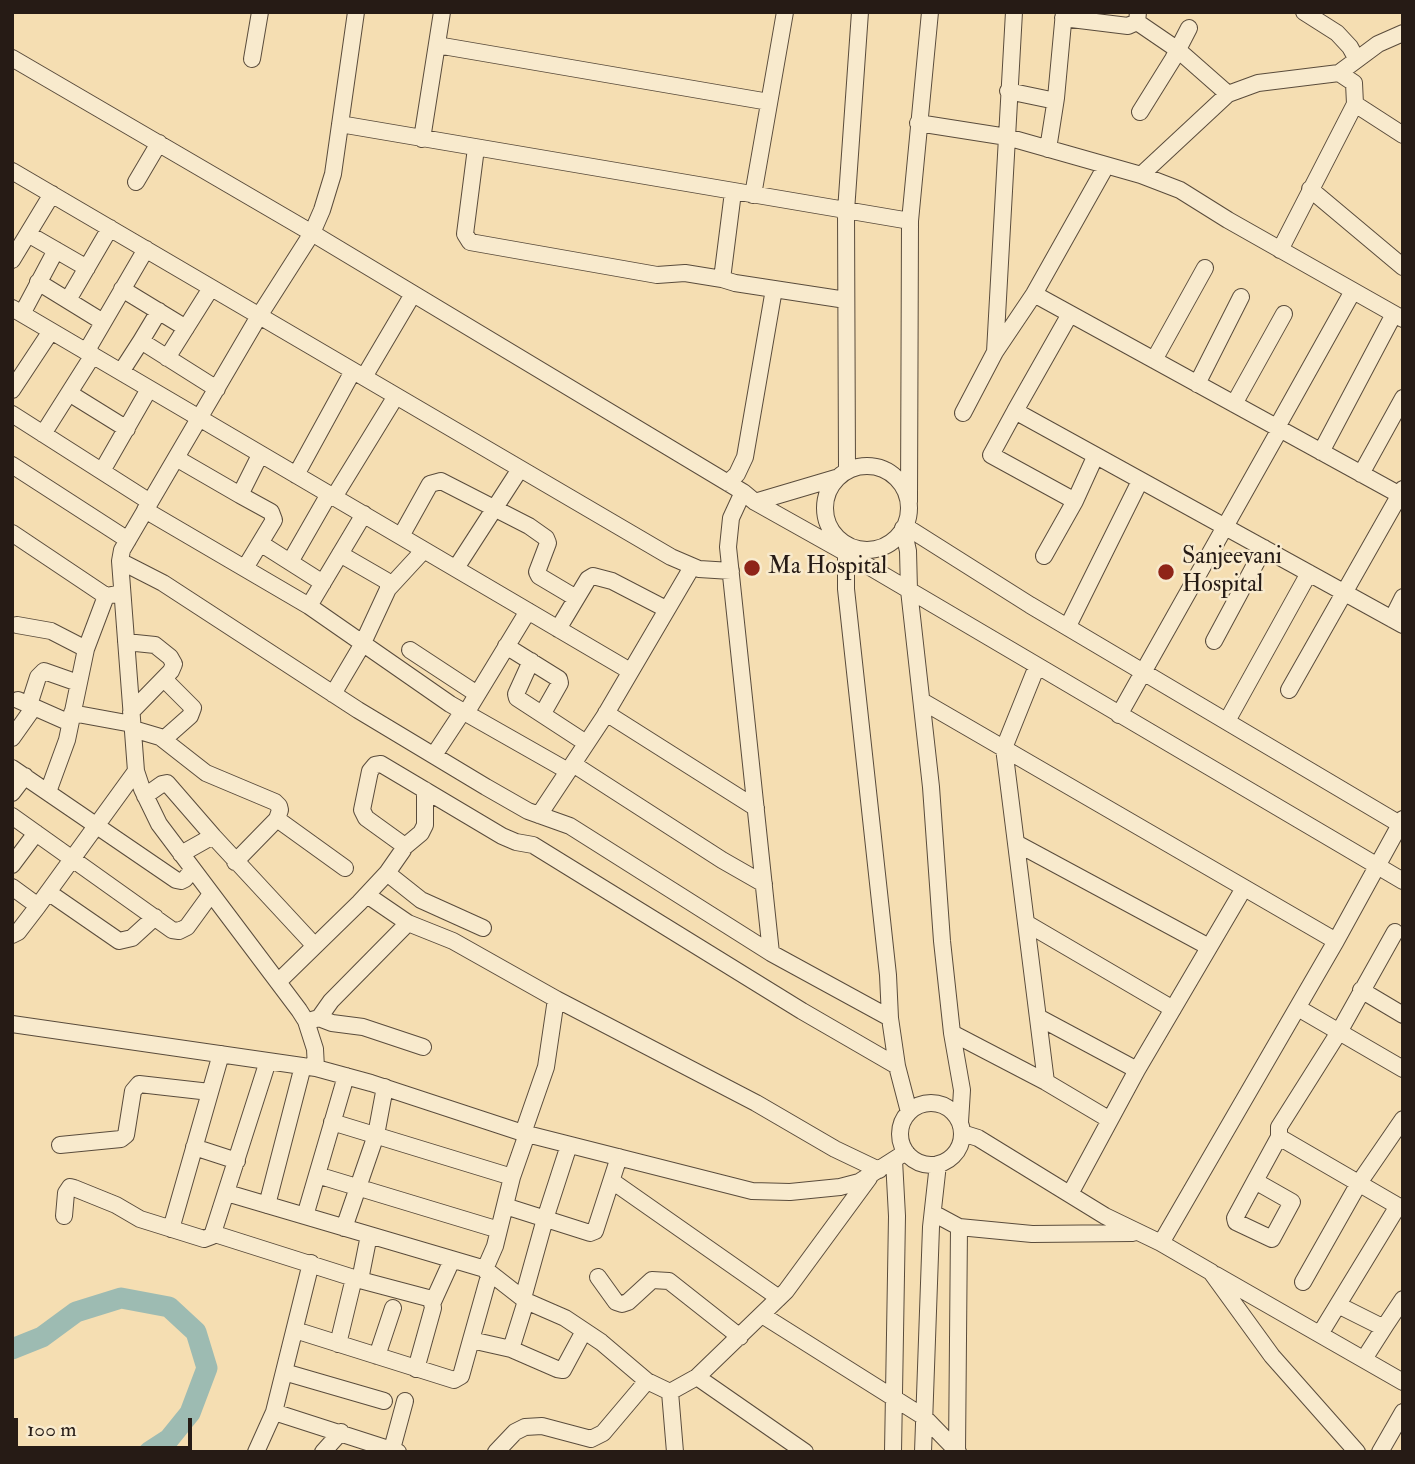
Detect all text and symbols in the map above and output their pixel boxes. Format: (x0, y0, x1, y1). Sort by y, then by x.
place label: Sanjeevani Hospital (1182, 544, 1282, 600)
place label: Ma Hospital (768, 554, 887, 582)
marker: Ma Hospital (742, 558, 762, 578)
marker: Sanjeevani Hospital (1156, 562, 1176, 582)
scale bar (18, 1404, 196, 1448)
text: 100 m (27, 1416, 77, 1443)

